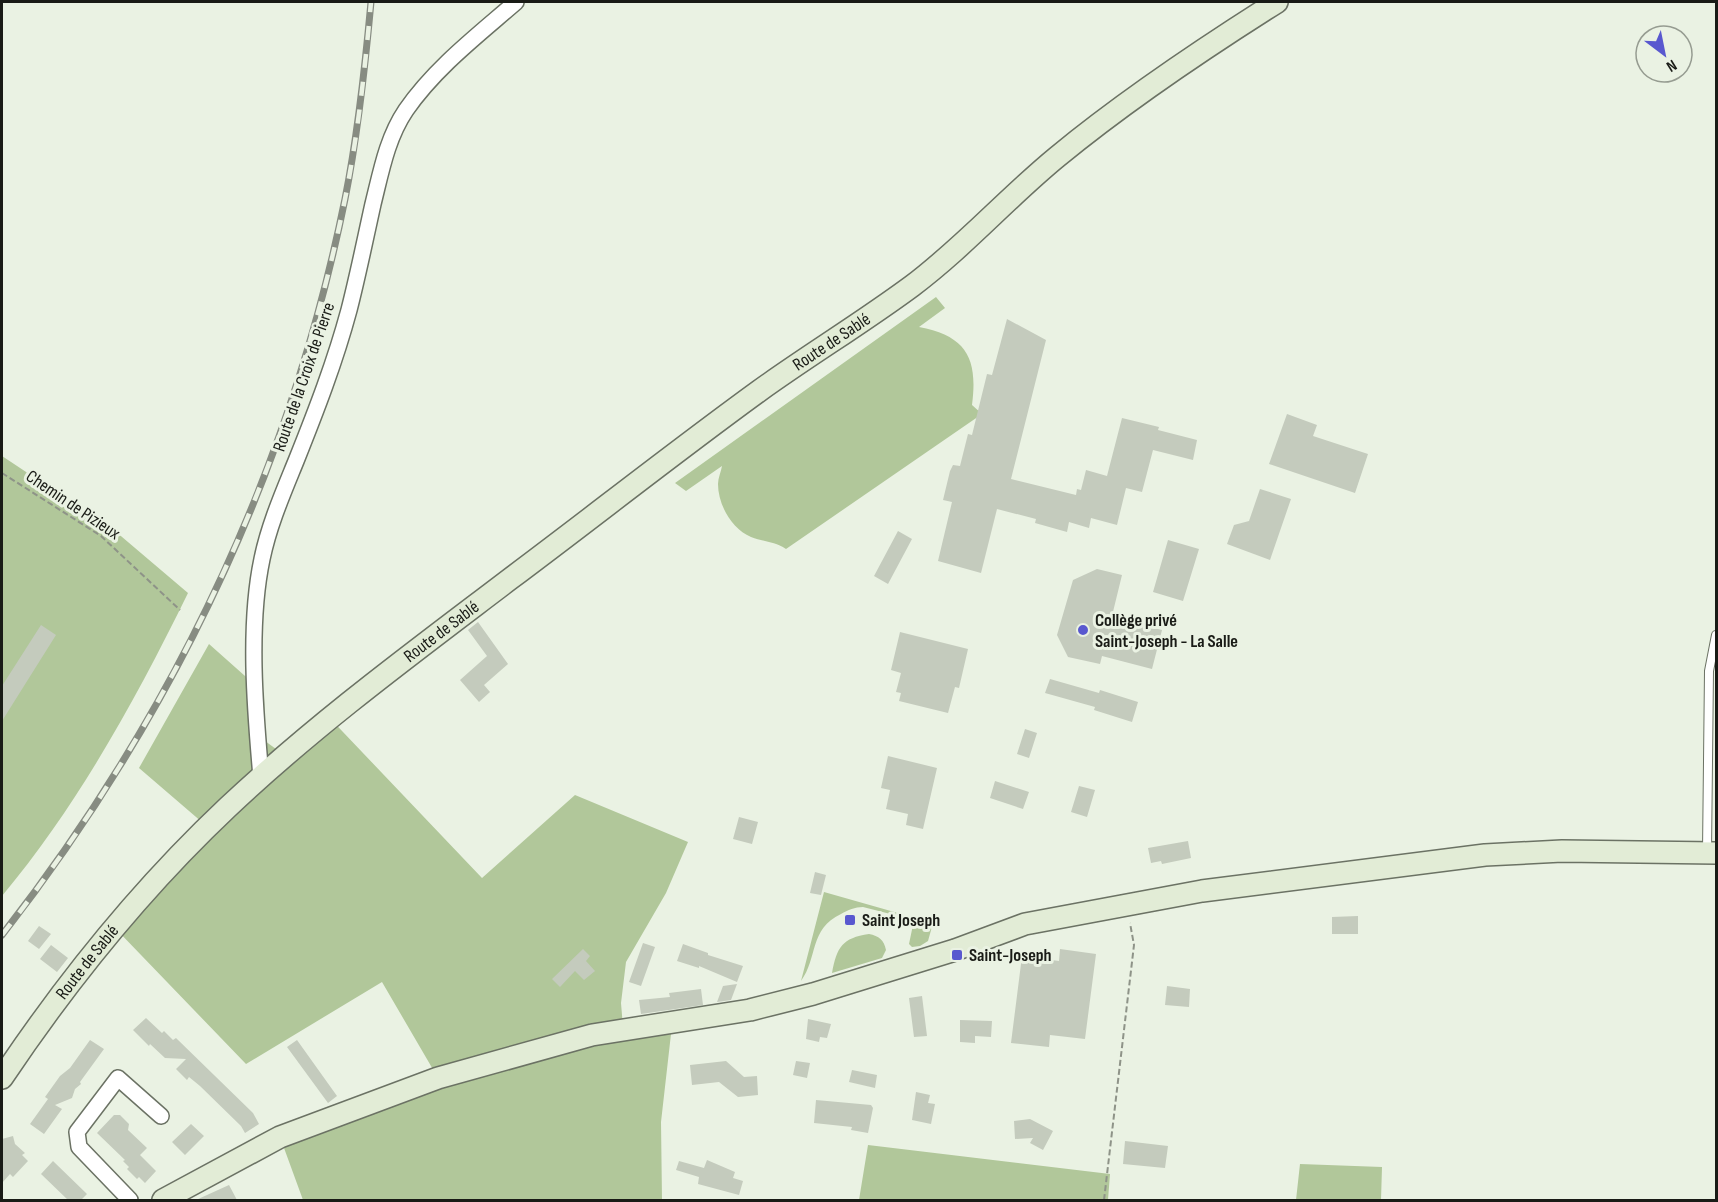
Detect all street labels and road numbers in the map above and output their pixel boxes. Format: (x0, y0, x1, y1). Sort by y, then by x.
street label: Route de la Croix de Pierre (269, 300, 339, 454)
street label: Route de Sablé (788, 308, 874, 375)
street label: Chemin de Pizieux (22, 466, 124, 544)
street label: Route de Sablé (399, 596, 483, 667)
street label: Route de Sablé (51, 920, 123, 1003)

